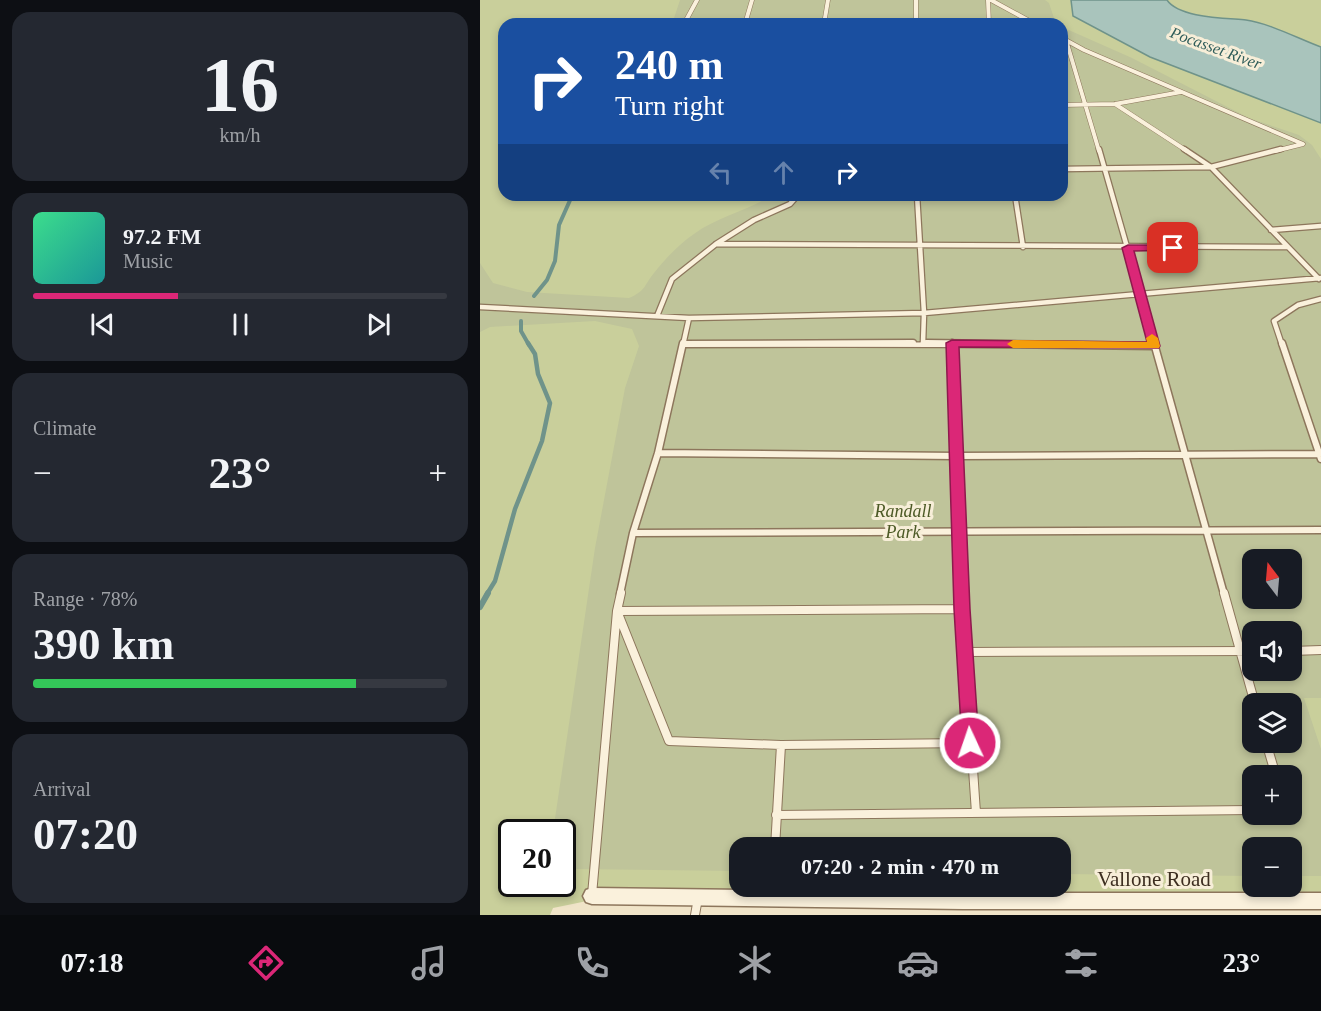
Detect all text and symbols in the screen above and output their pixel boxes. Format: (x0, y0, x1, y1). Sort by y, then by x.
water label: Pocasset River (1167, 23, 1265, 73)
text: 16 (201, 41, 279, 128)
icon: right (516, 42, 594, 120)
text: 240 m (615, 42, 724, 88)
text: Turn right (615, 91, 724, 121)
text: km/h (219, 124, 261, 146)
icon: left (704, 156, 737, 189)
icon: ahead (767, 156, 800, 189)
icon: right (830, 156, 863, 189)
pin (1147, 222, 1198, 273)
text: 97.2 FM (123, 224, 201, 249)
icon: arrive (1156, 231, 1189, 264)
text: Music (123, 250, 173, 272)
icon: previous (86, 308, 119, 341)
icon: pause (224, 308, 257, 341)
icon: next (362, 308, 395, 341)
text: Climate (33, 417, 96, 439)
text: 23° (209, 448, 272, 498)
text: − (33, 455, 52, 491)
text: + (428, 455, 447, 491)
park label: Randall Park (874, 501, 932, 542)
north arrow (1242, 549, 1302, 609)
map controls (1242, 549, 1302, 897)
text: Range · 78% (33, 588, 137, 610)
text: 390 km (33, 619, 174, 669)
button: sound (1242, 621, 1302, 681)
button: layers (1242, 693, 1302, 753)
position arrow (938, 711, 1002, 775)
button: + (1242, 765, 1302, 825)
text: Arrival (33, 778, 91, 800)
text: 07:20 (33, 809, 138, 859)
speed limit sign: 20 (498, 819, 576, 897)
button: − (1242, 837, 1302, 897)
text: 07:20 · 2 min · 470 m (801, 854, 999, 879)
street label: Vallone Road (1097, 867, 1211, 891)
icon: directions (245, 942, 287, 984)
icon: music (408, 942, 450, 984)
icon: phone (571, 942, 613, 984)
icon: climate (734, 942, 776, 984)
icon: car (897, 942, 939, 984)
icon: filters (1060, 942, 1102, 984)
text: 07:18 (61, 948, 124, 978)
text: 23° (1223, 948, 1260, 978)

